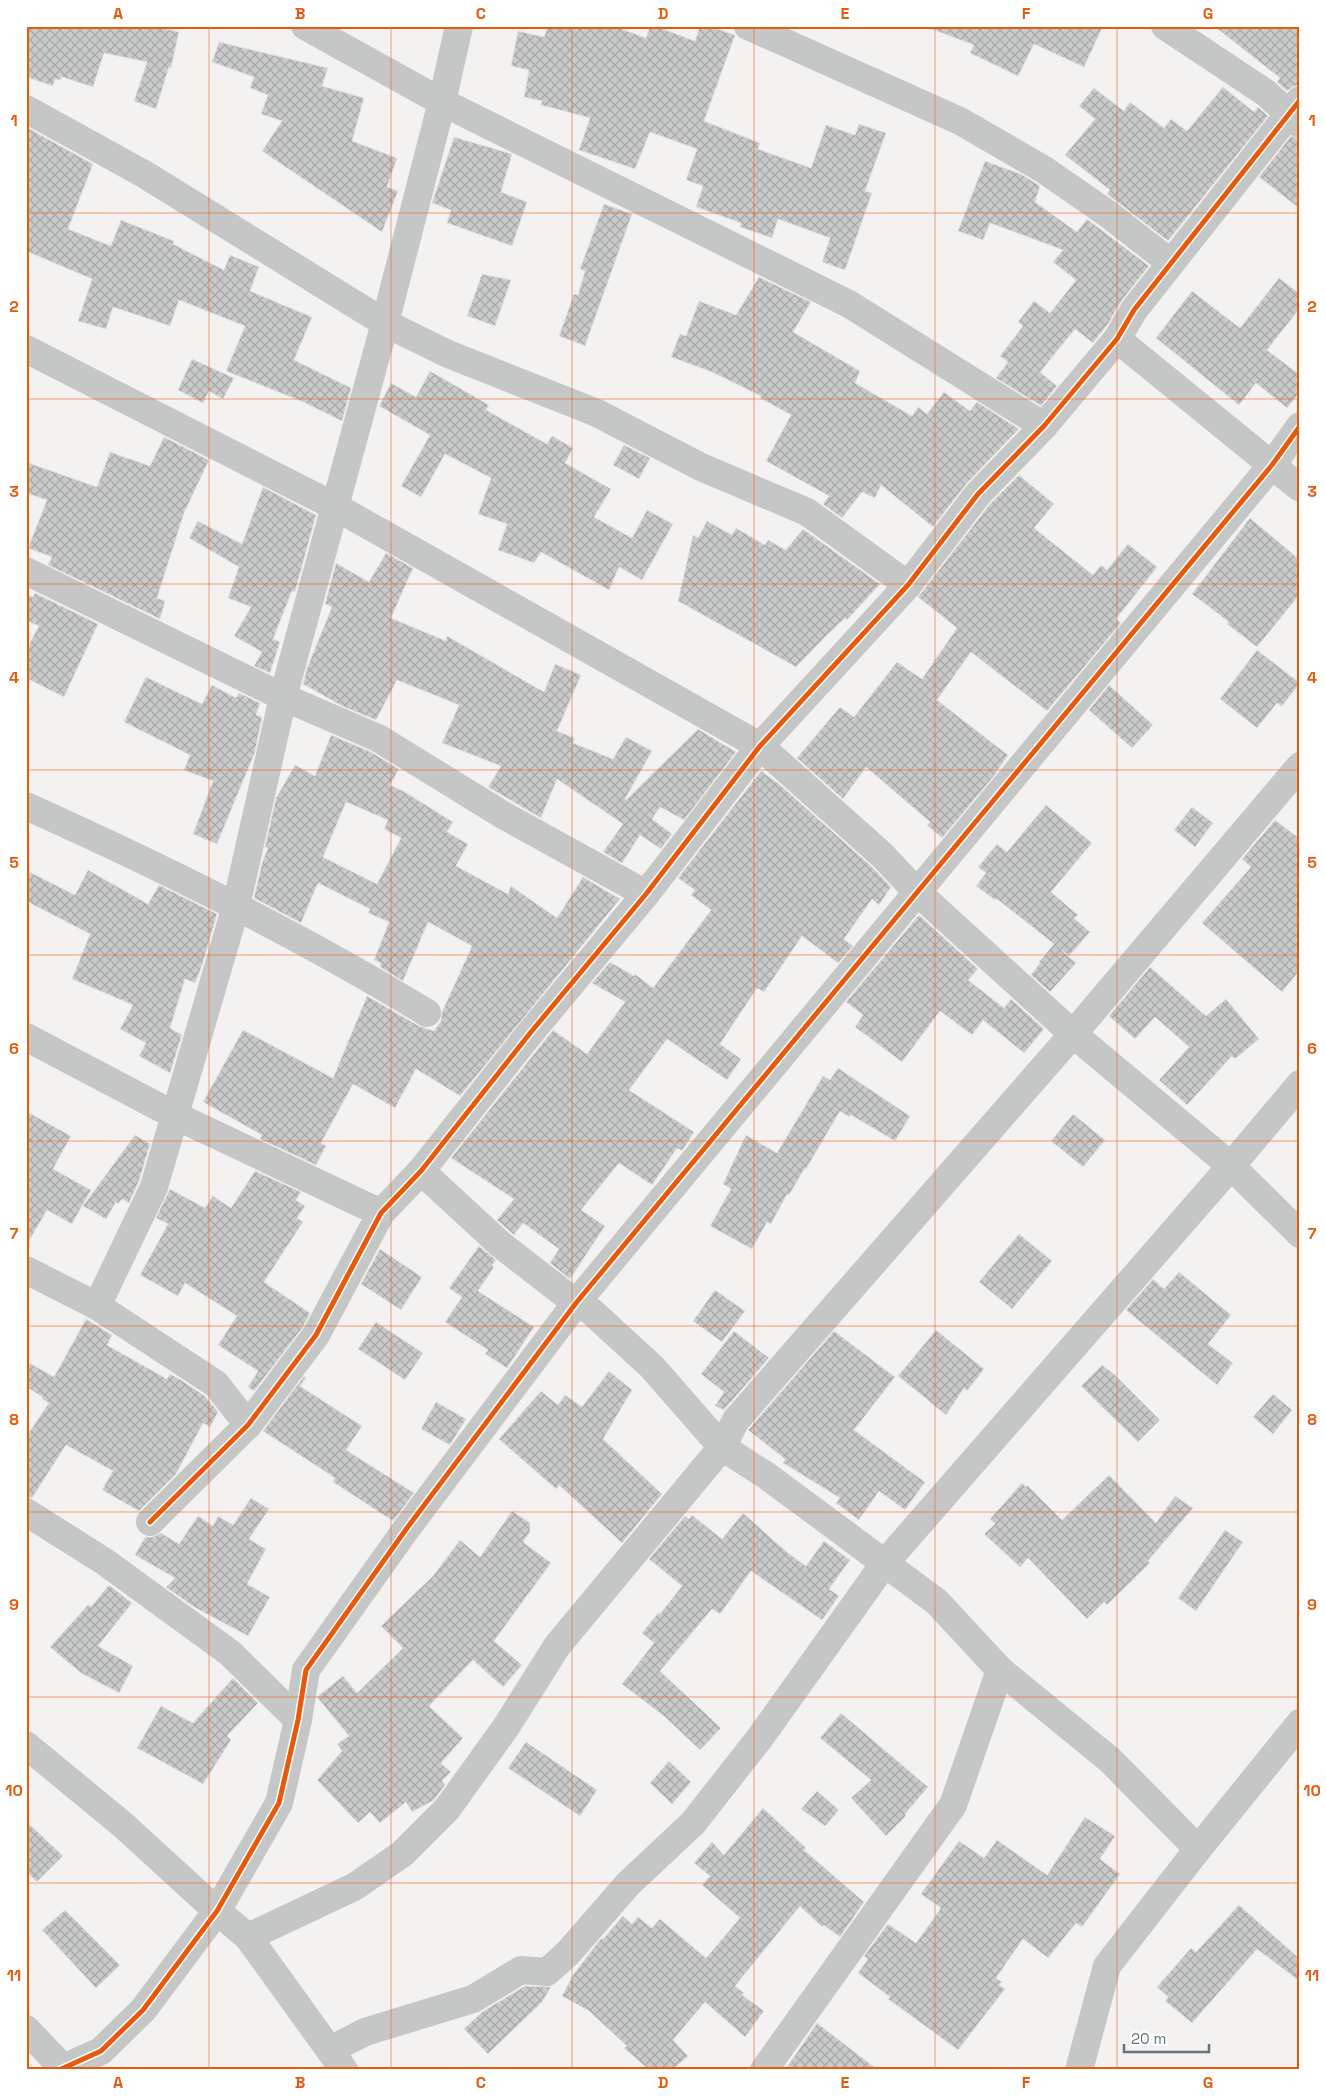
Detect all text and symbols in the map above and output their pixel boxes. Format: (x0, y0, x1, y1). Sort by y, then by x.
text: A (113, 3, 123, 24)
text: B (295, 3, 305, 24)
text: C (476, 3, 486, 24)
text: D (658, 3, 668, 24)
text: E (841, 3, 850, 24)
text: F (1022, 3, 1031, 24)
text: G (1203, 3, 1213, 24)
text: 1 (10, 110, 18, 131)
text: 1 (1308, 110, 1316, 131)
text: 2 (9, 296, 19, 317)
text: 2 (1307, 296, 1317, 317)
text: 3 (9, 481, 19, 502)
text: 3 (1307, 481, 1317, 502)
text: 4 (9, 667, 19, 688)
text: 4 (1307, 667, 1317, 688)
text: 5 (9, 852, 19, 873)
text: 5 (1307, 852, 1317, 873)
text: 6 (9, 1038, 19, 1059)
text: 6 (1307, 1038, 1317, 1059)
text: 7 (10, 1223, 19, 1244)
text: 7 (1308, 1223, 1317, 1244)
text: 8 (9, 1409, 19, 1430)
text: 8 (1307, 1409, 1317, 1430)
text: 9 (9, 1594, 19, 1615)
text: 9 (1307, 1594, 1317, 1615)
text: 10 (5, 1780, 23, 1801)
text: 10 (1303, 1780, 1321, 1801)
text: 11 (7, 1965, 21, 1986)
text: 11 (1305, 1965, 1319, 1986)
scale bar (1124, 2021, 1208, 2053)
text: 20 m (1131, 2029, 1166, 2048)
text: A (113, 2072, 123, 2093)
text: B (295, 2072, 305, 2093)
text: C (476, 2072, 486, 2093)
text: D (658, 2072, 668, 2093)
text: E (841, 2072, 850, 2093)
text: F (1022, 2072, 1031, 2093)
text: G (1203, 2072, 1213, 2093)

